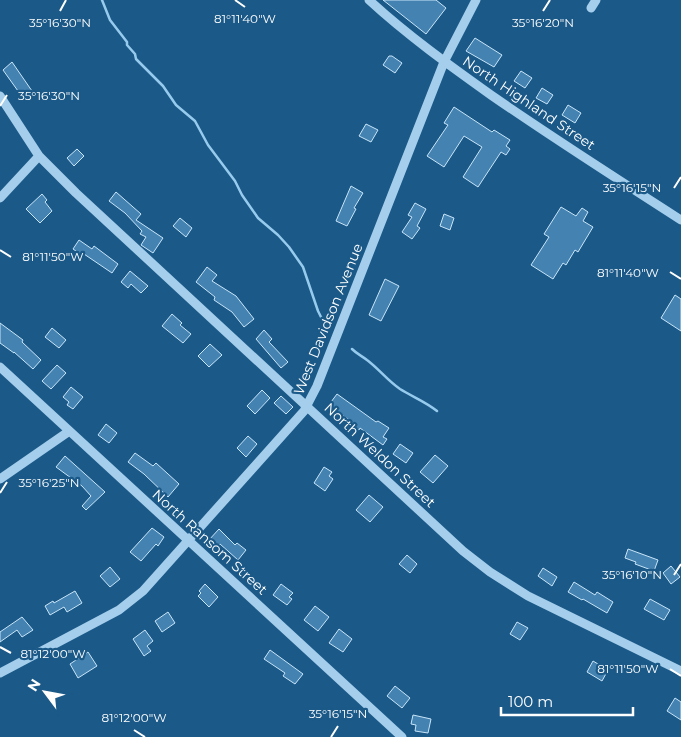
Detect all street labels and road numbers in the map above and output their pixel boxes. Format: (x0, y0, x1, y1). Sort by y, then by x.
street label: North Highland Street (459, 52, 599, 154)
street label: West Davidson Avenue (289, 241, 367, 397)
street label: North Weldon Street (321, 399, 440, 511)
street label: North Ransom Street (149, 485, 272, 599)

